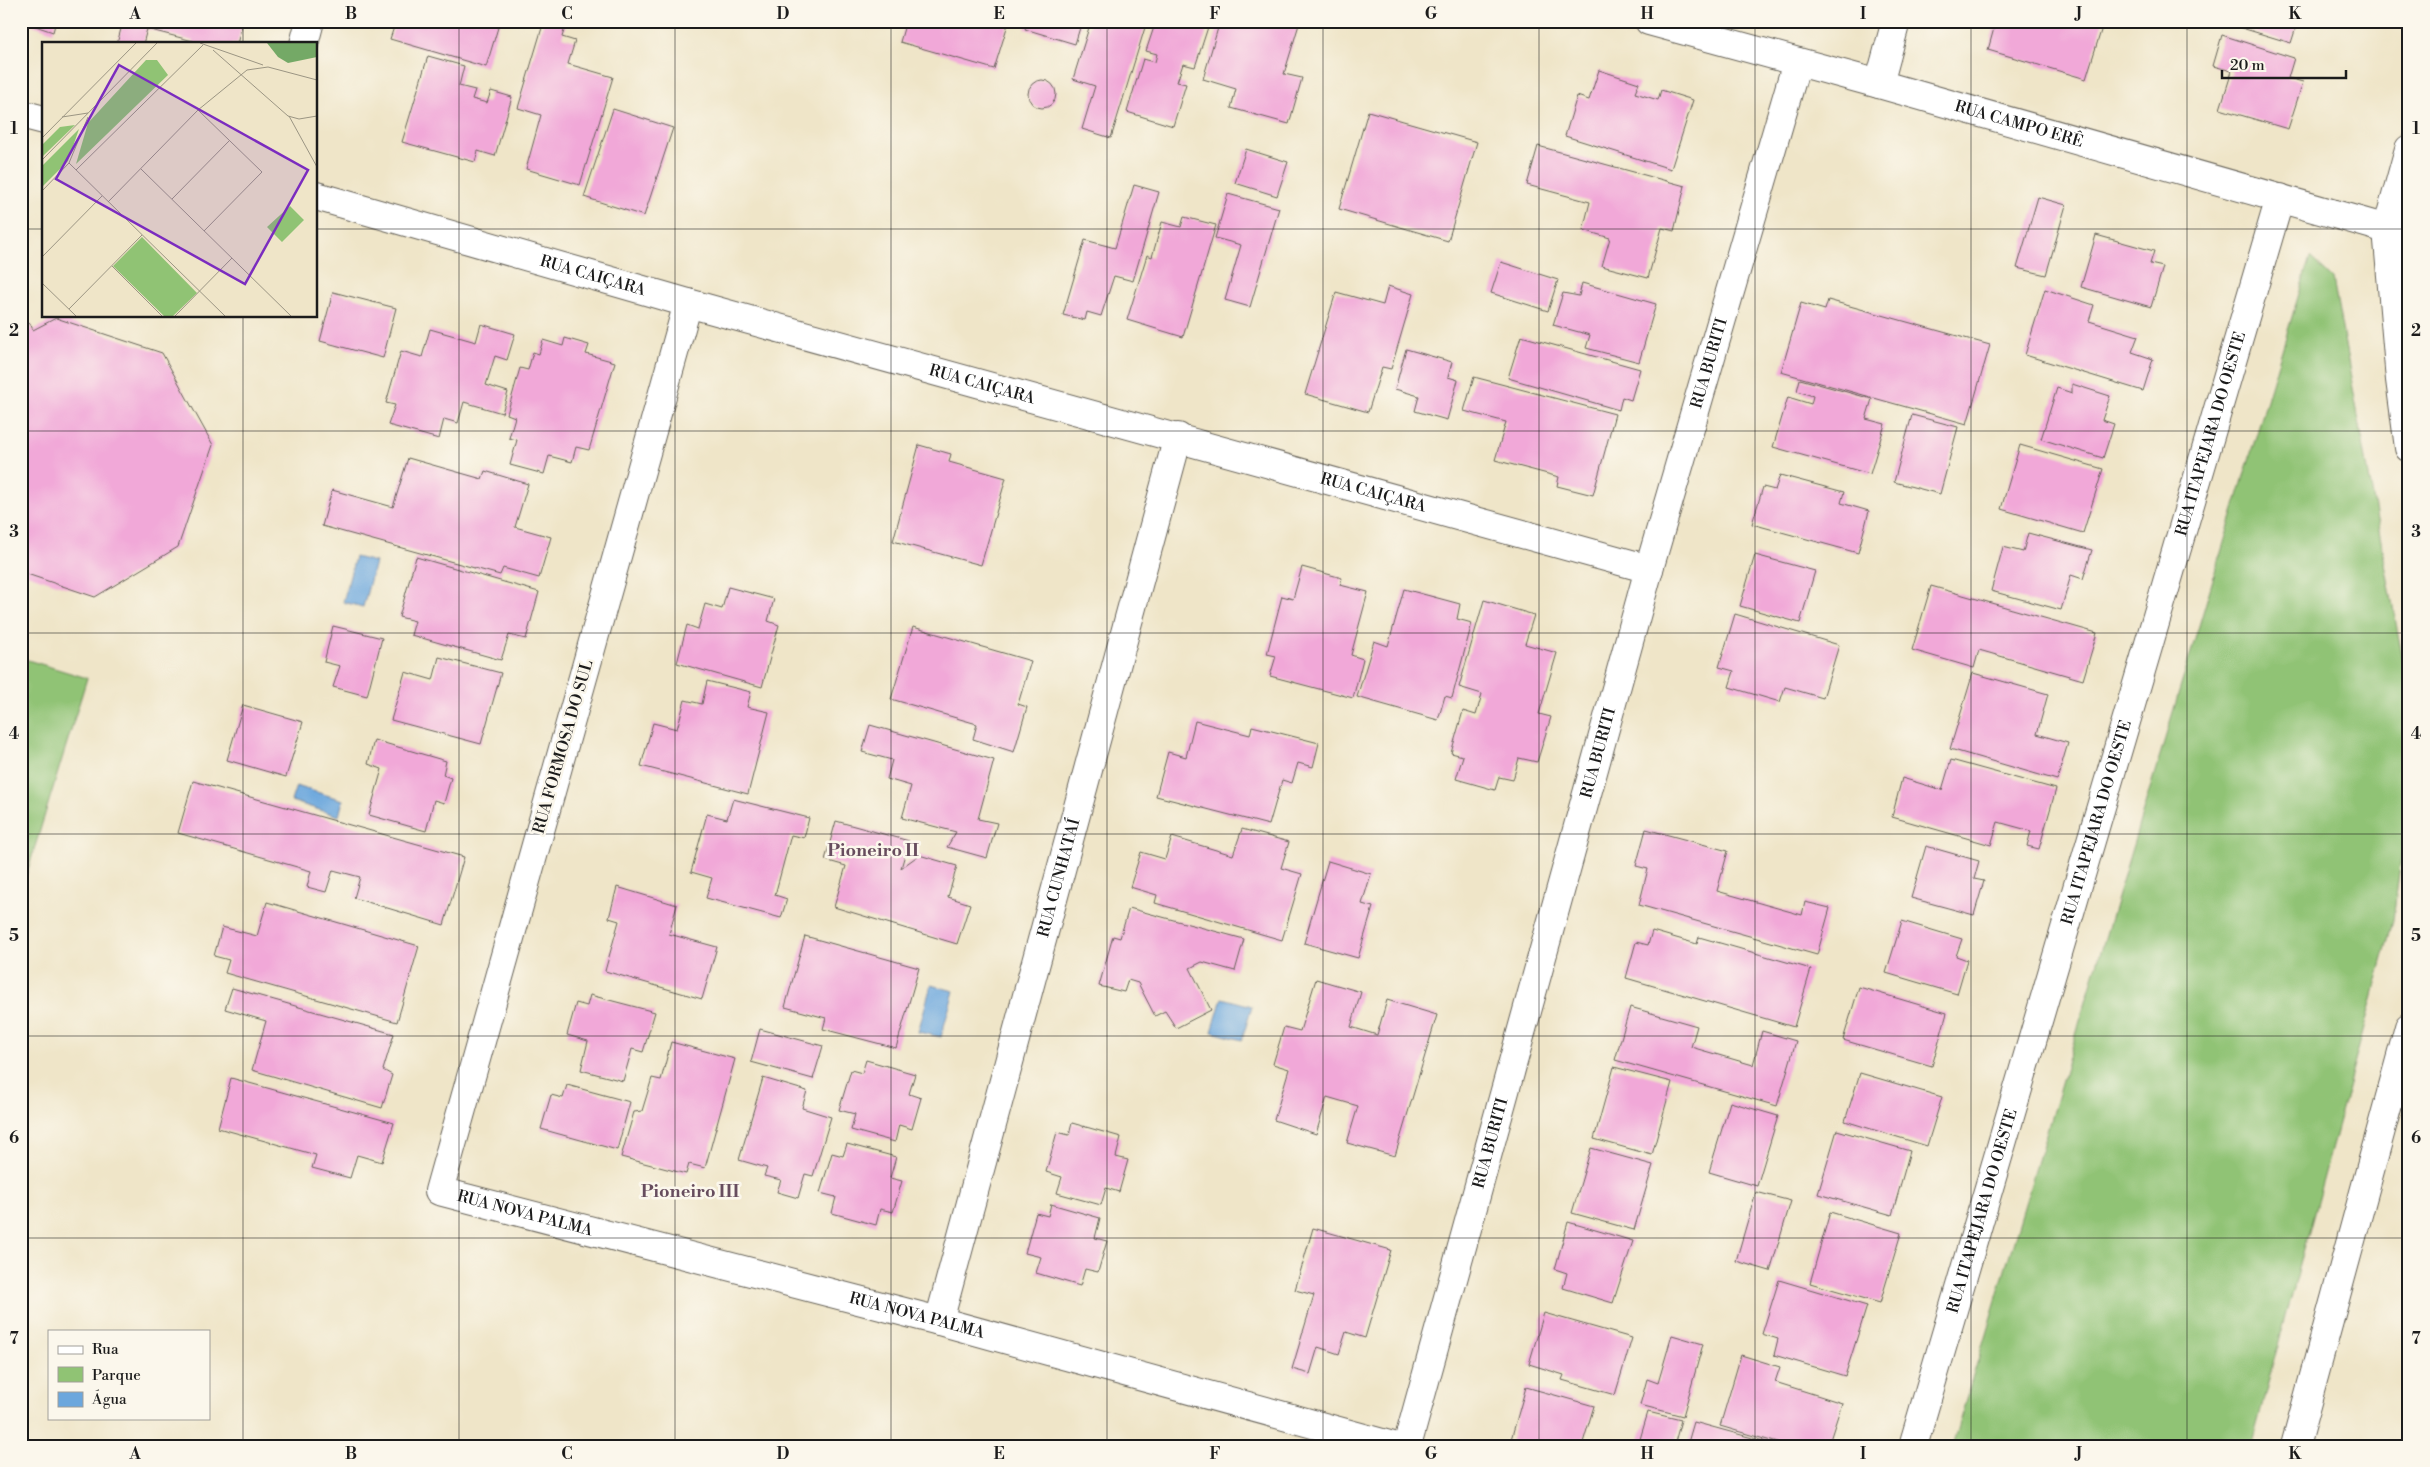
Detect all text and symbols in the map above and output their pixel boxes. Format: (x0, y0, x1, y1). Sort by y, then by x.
text: A (128, 4, 141, 24)
text: B (345, 4, 357, 24)
text: C (561, 4, 573, 24)
text: D (777, 4, 790, 24)
text: E (993, 4, 1005, 24)
text: F (1209, 4, 1221, 24)
text: G (1425, 4, 1438, 24)
text: H (1640, 4, 1654, 24)
text: I (1860, 4, 1866, 24)
text: J (2074, 4, 2082, 24)
text: K (2289, 4, 2303, 24)
inset map (42, 42, 318, 318)
scale bar (2222, 48, 2346, 80)
text: 20 m (2230, 56, 2265, 75)
street label: RUA CAMPO ERÊ (1952, 96, 2086, 152)
text: 1 (10, 119, 18, 139)
text: 1 (2412, 119, 2420, 139)
street label: RUA CAIÇARA (538, 251, 649, 301)
street label: RUA BURITI (1686, 316, 1732, 411)
text: 2 (9, 321, 19, 341)
text: 2 (2411, 321, 2421, 341)
street label: RUA ITAPEJARA DO OESTE (2171, 329, 2250, 539)
street label: RUA CAIÇARA (927, 360, 1038, 409)
street label: RUA CAIÇARA (1318, 468, 1429, 517)
text: 3 (9, 522, 19, 542)
text: 3 (2411, 522, 2421, 542)
street label: RUA FORMOSA DO SUL (529, 657, 598, 836)
street label: RUA BURITI (1576, 705, 1620, 801)
street label: RUA ITAPEJARA DO OESTE (2057, 718, 2136, 927)
text: 4 (9, 724, 20, 744)
text: 4 (2411, 724, 2422, 744)
street label: RUA CUNHATAÍ (1033, 816, 1084, 940)
district label: Pioneiro II (827, 839, 919, 862)
text: 5 (9, 926, 19, 946)
text: 5 (2411, 926, 2421, 946)
street label: RUA BURITI (1468, 1096, 1513, 1191)
street label: RUA ITAPEJARA DO OESTE (1943, 1106, 2022, 1316)
text: 6 (9, 1128, 19, 1148)
text: 6 (2411, 1128, 2421, 1148)
district label: Pioneiro III (641, 1180, 739, 1203)
street label: RUA NOVA PALMA (455, 1186, 596, 1241)
street label: RUA NOVA PALMA (847, 1288, 988, 1343)
text: 7 (9, 1329, 19, 1349)
text: 7 (2411, 1329, 2421, 1349)
legend (48, 1330, 210, 1420)
text: Rua (92, 1340, 119, 1359)
text: Parque (92, 1366, 141, 1385)
text: Água (91, 1389, 127, 1409)
text: A (128, 1444, 141, 1464)
text: B (345, 1444, 357, 1464)
text: C (561, 1444, 573, 1464)
text: D (777, 1444, 790, 1464)
text: E (993, 1444, 1005, 1464)
text: F (1209, 1444, 1221, 1464)
text: G (1425, 1444, 1438, 1464)
text: H (1640, 1444, 1654, 1464)
text: I (1860, 1444, 1866, 1464)
text: J (2074, 1444, 2082, 1464)
text: K (2289, 1444, 2303, 1464)

